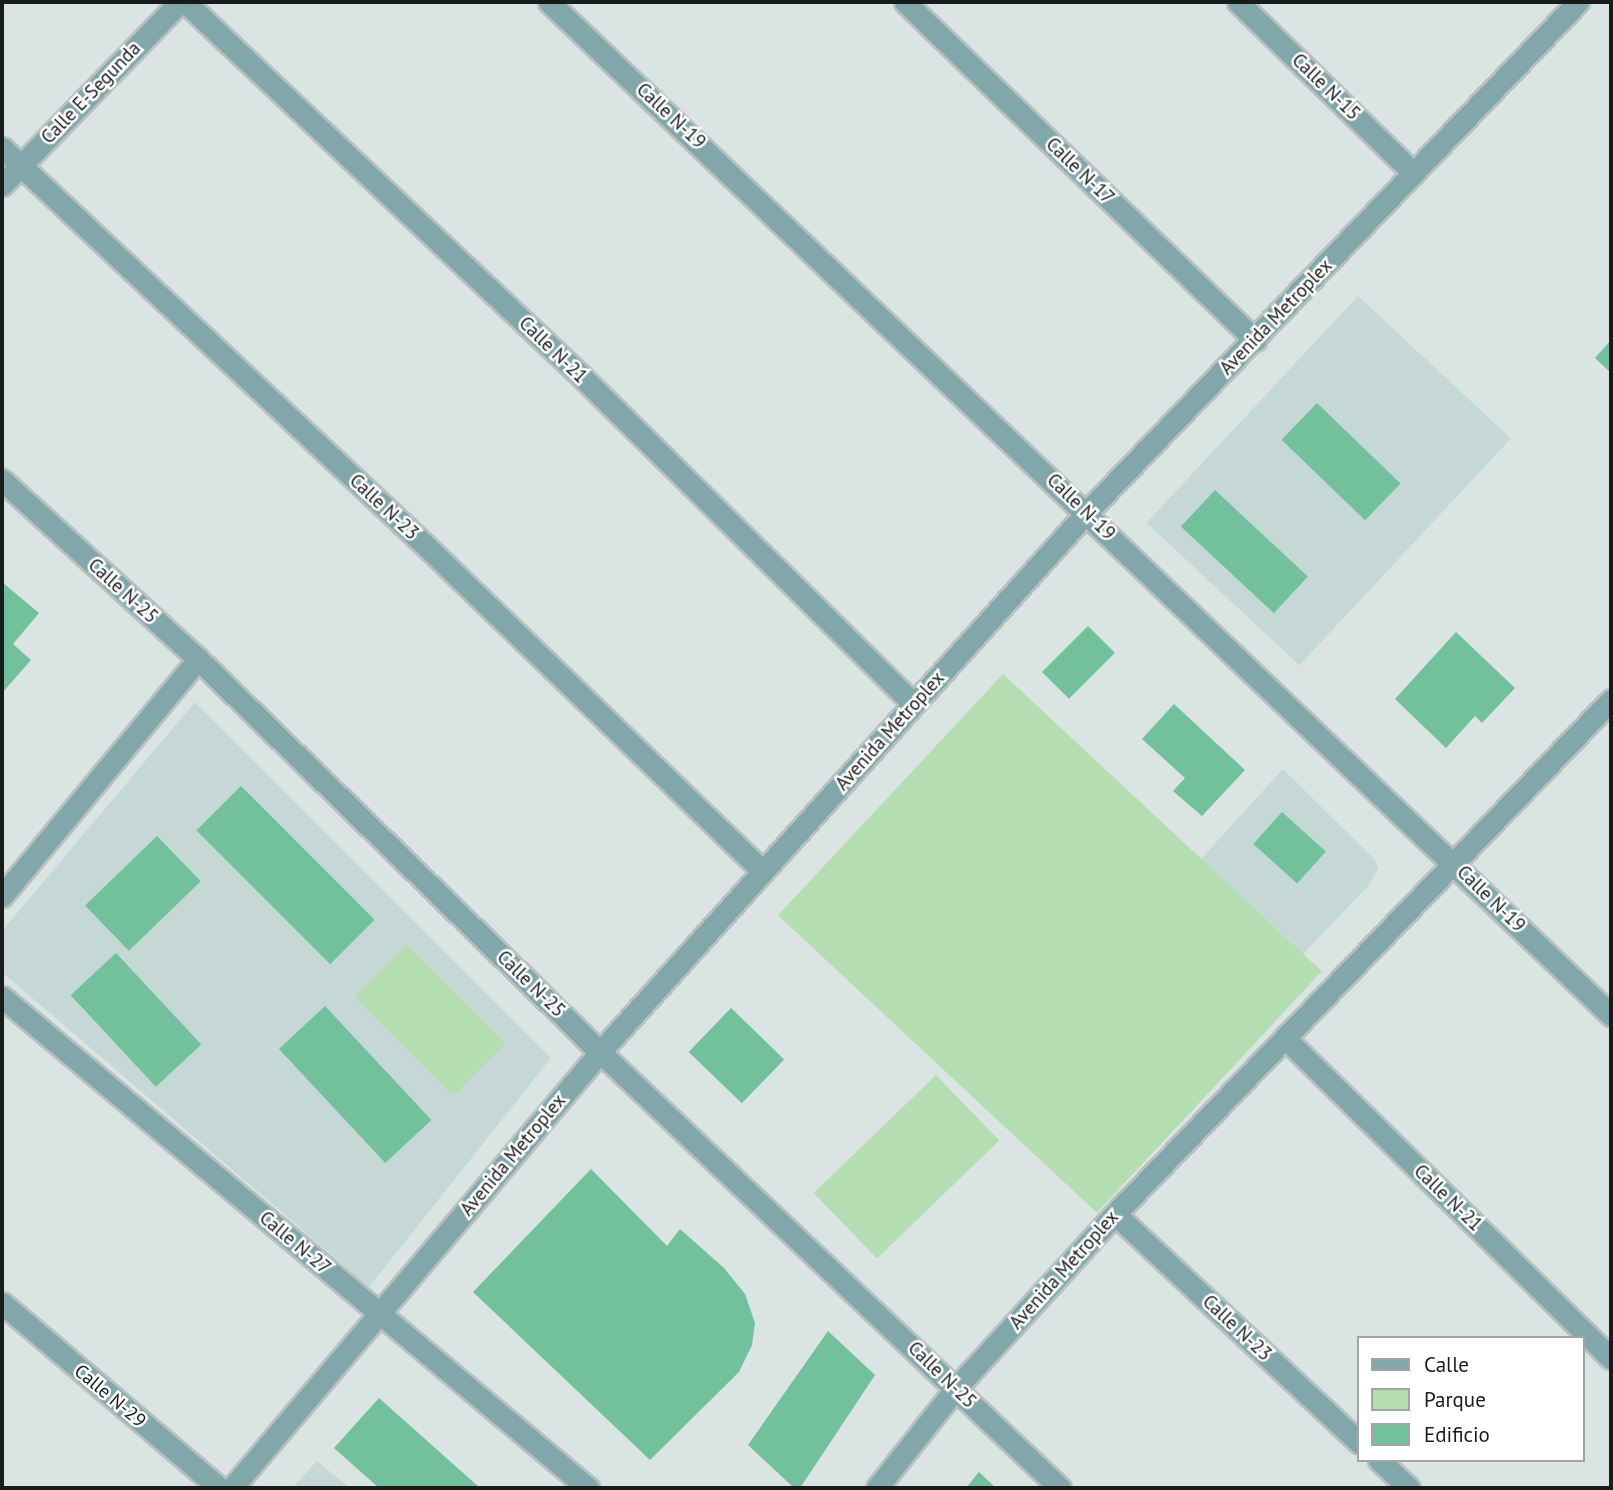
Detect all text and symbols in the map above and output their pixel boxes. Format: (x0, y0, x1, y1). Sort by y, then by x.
street label: Calle E-Segunda (37, 37, 145, 149)
street label: Calle N-15 (1287, 49, 1365, 125)
street label: Calle N-19 (632, 78, 710, 154)
street label: Calle N-17 (1041, 133, 1119, 209)
street label: Avenida Metroplex (1215, 254, 1337, 380)
street label: Calle N-21 (514, 312, 592, 388)
street label: Calle N-23 (345, 469, 423, 545)
street label: Calle N-19 (1042, 469, 1120, 545)
street label: Calle N-25 (83, 554, 163, 628)
street label: Avenida Metroplex (831, 667, 949, 795)
street label: Calle N-19 (1452, 861, 1530, 937)
street label: Calle N-25 (492, 946, 570, 1022)
street label: Avenida Metroplex (455, 1090, 571, 1220)
street label: Calle N-21 (1409, 1160, 1487, 1236)
street label: Avenida Metroplex (1005, 1206, 1123, 1334)
street label: Calle N-27 (255, 1207, 335, 1279)
street label: Calle N-23 (1198, 1290, 1276, 1366)
legend (1358, 1336, 1585, 1462)
street label: Calle N-25 (903, 1337, 981, 1413)
text: Calle (1424, 1351, 1469, 1378)
street label: Calle N-29 (70, 1360, 150, 1432)
text: Parque (1424, 1386, 1486, 1413)
text: Edificio (1424, 1421, 1490, 1448)

